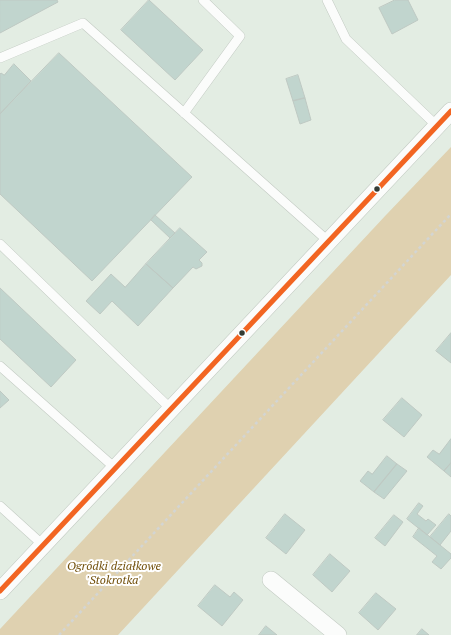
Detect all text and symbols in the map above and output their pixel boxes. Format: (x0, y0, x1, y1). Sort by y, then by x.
unlabelled marker (372, 184, 382, 194)
unlabelled marker (237, 328, 247, 338)
park label: Ogródki działkowe 'Stokrotka' (67, 560, 161, 588)

